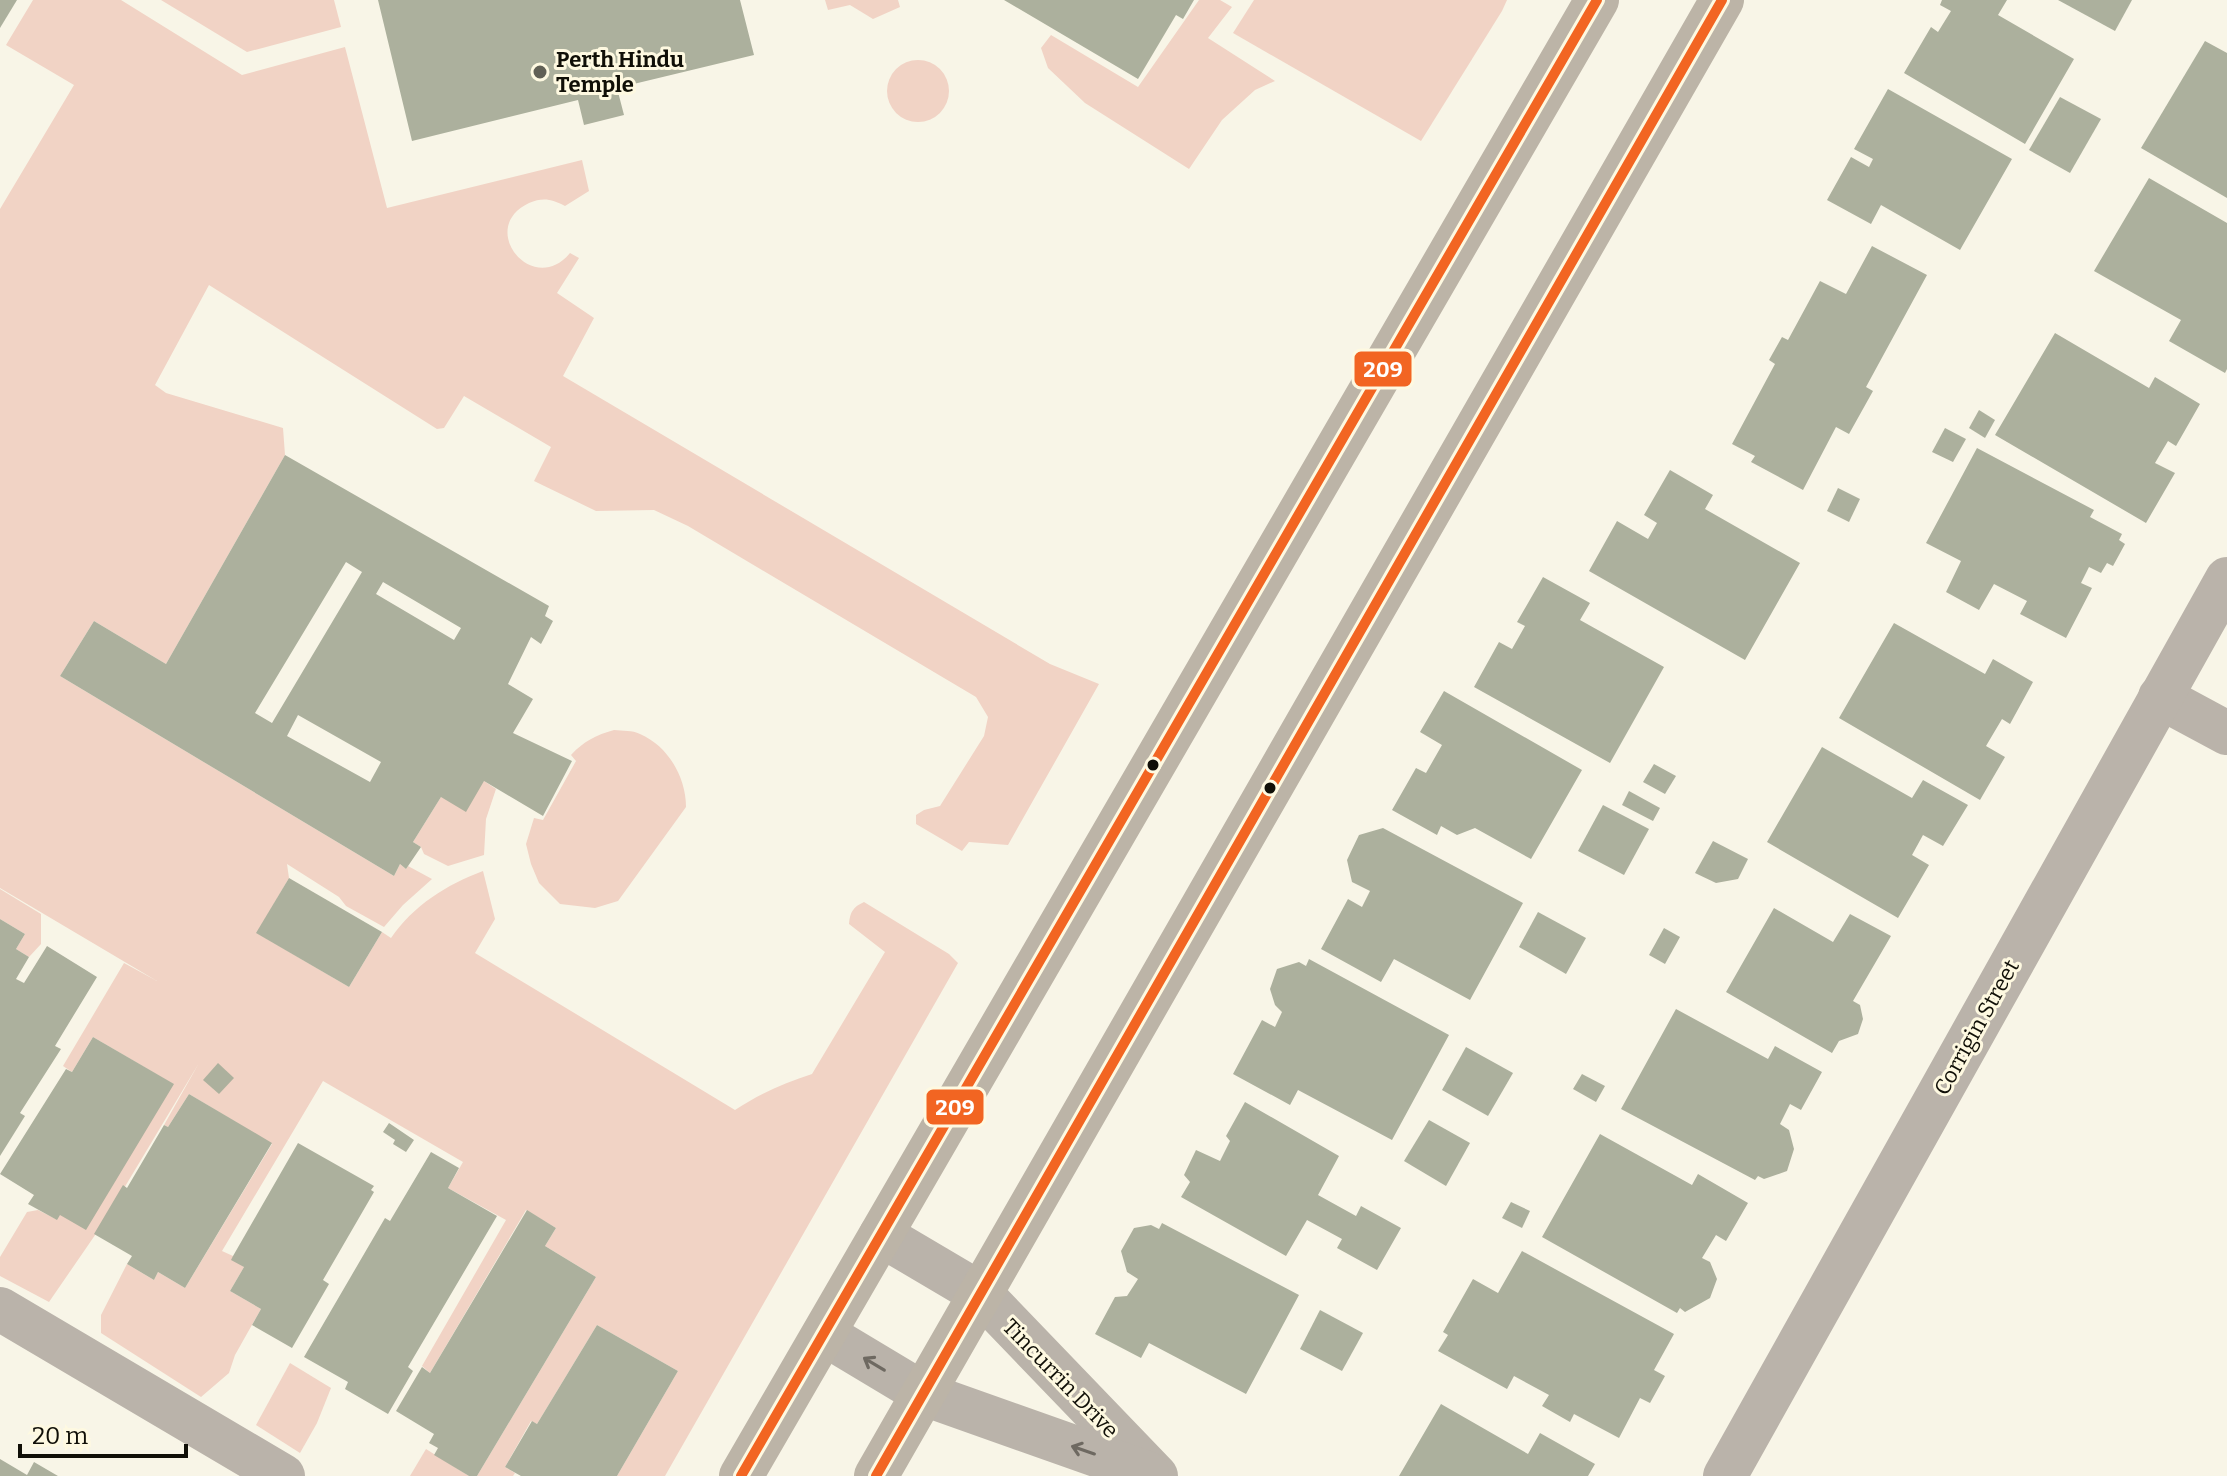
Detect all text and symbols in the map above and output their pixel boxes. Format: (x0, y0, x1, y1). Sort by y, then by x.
place label: Perth Hindu Temple (556, 46, 684, 98)
marker: Perth Hindu Temple (531, 63, 549, 81)
line badge: 209 (1353, 350, 1413, 388)
text: 209 (1363, 356, 1403, 383)
unlabelled marker (1145, 757, 1161, 773)
unlabelled marker (1262, 780, 1278, 796)
street label: Corrigin Street (1928, 955, 2025, 1100)
line badge: 209 (925, 1088, 985, 1126)
text: 209 (935, 1094, 975, 1121)
street label: Tincurrin Drive (997, 1313, 1124, 1444)
one-way arrow (863, 1356, 886, 1372)
scale bar (20, 1408, 186, 1458)
text: 20 m (32, 1422, 88, 1450)
one-way arrow (1071, 1442, 1096, 1457)

